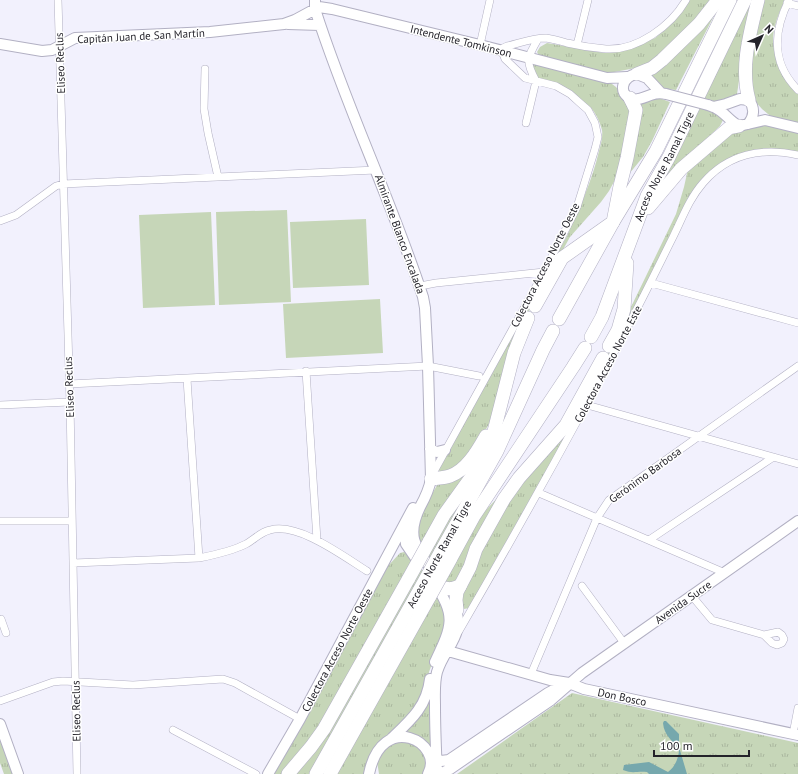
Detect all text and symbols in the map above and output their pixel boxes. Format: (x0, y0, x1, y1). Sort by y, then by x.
north arrow (742, 16, 782, 56)
text: N (762, 21, 777, 36)
street label: Intendente Tomkinson (409, 22, 513, 60)
street label: Capitán Juan de San Martín (77, 26, 205, 46)
street label: Eliseo Reclus (52, 32, 68, 94)
street label: Acceso Norte Ramal Tigre (631, 109, 697, 223)
street label: Almirante Blanco Encalada (372, 172, 428, 296)
street label: Colectora Acceso Norte Oeste (507, 200, 583, 330)
street label: Colectora Acceso Norte Este (571, 303, 645, 425)
street label: Eliseo Reclus (61, 356, 77, 418)
street label: Gerónimo Barbosa (606, 444, 684, 506)
street label: Acceso Norte Ramal Tigre (404, 497, 475, 610)
street label: Avenida Sucre (652, 577, 714, 627)
street label: Colectora Acceso Norte Oeste (298, 585, 376, 714)
street label: Eliseo Reclus (68, 680, 84, 742)
street label: Don Bosco (596, 685, 648, 709)
scale bar (654, 732, 749, 758)
text: 100 m (660, 738, 693, 753)

